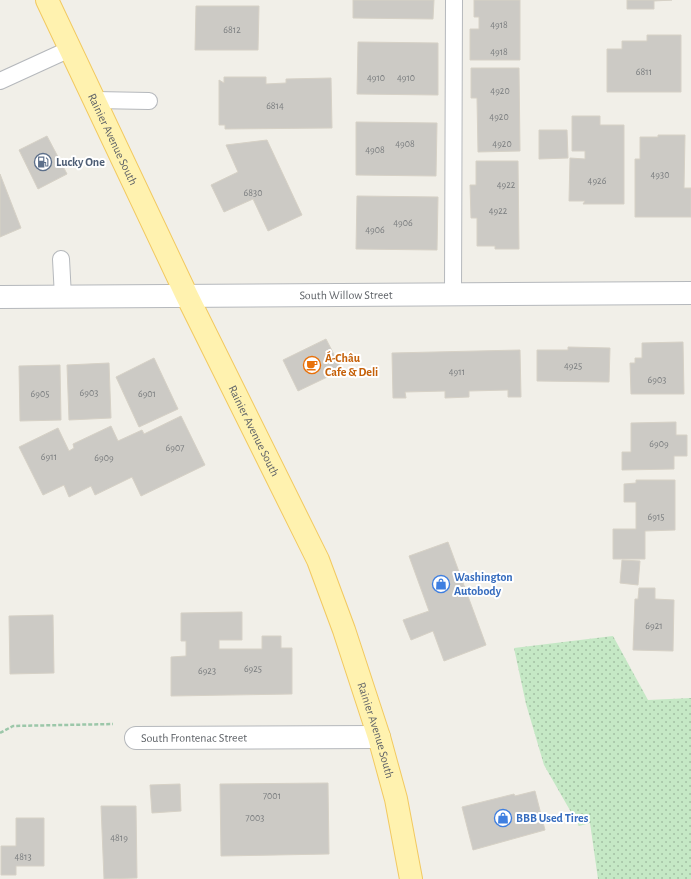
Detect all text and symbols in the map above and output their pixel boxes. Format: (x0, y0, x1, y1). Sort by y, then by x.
house number: 4918 (490, 20, 508, 30)
house number: 6812 (223, 25, 241, 35)
house number: 4918 (490, 47, 508, 57)
house number: 6811 (636, 67, 652, 77)
house number: 4910 (367, 73, 385, 83)
house number: 4910 (397, 73, 415, 83)
house number: 4920 (490, 86, 510, 96)
street label: Rainier Avenue South (86, 91, 140, 187)
house number: 6814 (266, 101, 284, 111)
house number: 4920 (489, 112, 509, 122)
house number: 4908 (395, 139, 415, 149)
house number: 4920 (492, 139, 512, 149)
house number: 4908 (365, 145, 385, 155)
fuel station icon: Lucky One (33, 152, 53, 172)
place label: Lucky One (56, 156, 105, 169)
house number: 4930 (651, 170, 669, 180)
house number: 4926 (588, 176, 607, 186)
house number: 4922 (497, 180, 516, 190)
house number: 6830 (244, 188, 262, 198)
house number: 4922 (489, 206, 508, 216)
house number: 4906 (393, 218, 413, 228)
house number: 4906 (365, 225, 385, 235)
street label: South Willow Street (299, 289, 393, 301)
place label: Á-Châu Cafe & Deli (325, 350, 378, 378)
cafe icon: Á-Châu Cafe & Deli (302, 355, 322, 375)
house number: 4925 (564, 361, 582, 371)
house number: 4911 (449, 367, 465, 377)
house number: 6903 (648, 375, 666, 385)
street label: Rainier Avenue South (226, 383, 282, 478)
house number: 6903 (80, 388, 98, 398)
house number: 6905 (31, 389, 49, 399)
house number: 6901 (138, 389, 156, 399)
house number: 6909 (649, 439, 669, 449)
house number: 6907 (166, 443, 184, 453)
house number: 6911 (41, 452, 57, 462)
house number: 6909 (94, 453, 114, 463)
house number: 6915 (647, 512, 665, 522)
place label: Washington Autobody (454, 571, 513, 598)
shop icon: Washington Autobody (431, 574, 451, 594)
house number: 6921 (645, 621, 663, 631)
house number: 6925 (244, 664, 262, 674)
house number: 6923 (198, 666, 216, 676)
street label: Rainier Avenue South (355, 681, 396, 780)
street label: South Frontenac Street (141, 732, 247, 744)
house number: 7001 (263, 791, 281, 801)
shop icon: BBB Used Tires (493, 808, 513, 828)
place label: BBB Used Tires (516, 812, 589, 824)
house number: 7003 (246, 813, 264, 823)
house number: 4819 (110, 833, 128, 843)
house number: 4813 (14, 852, 32, 862)

